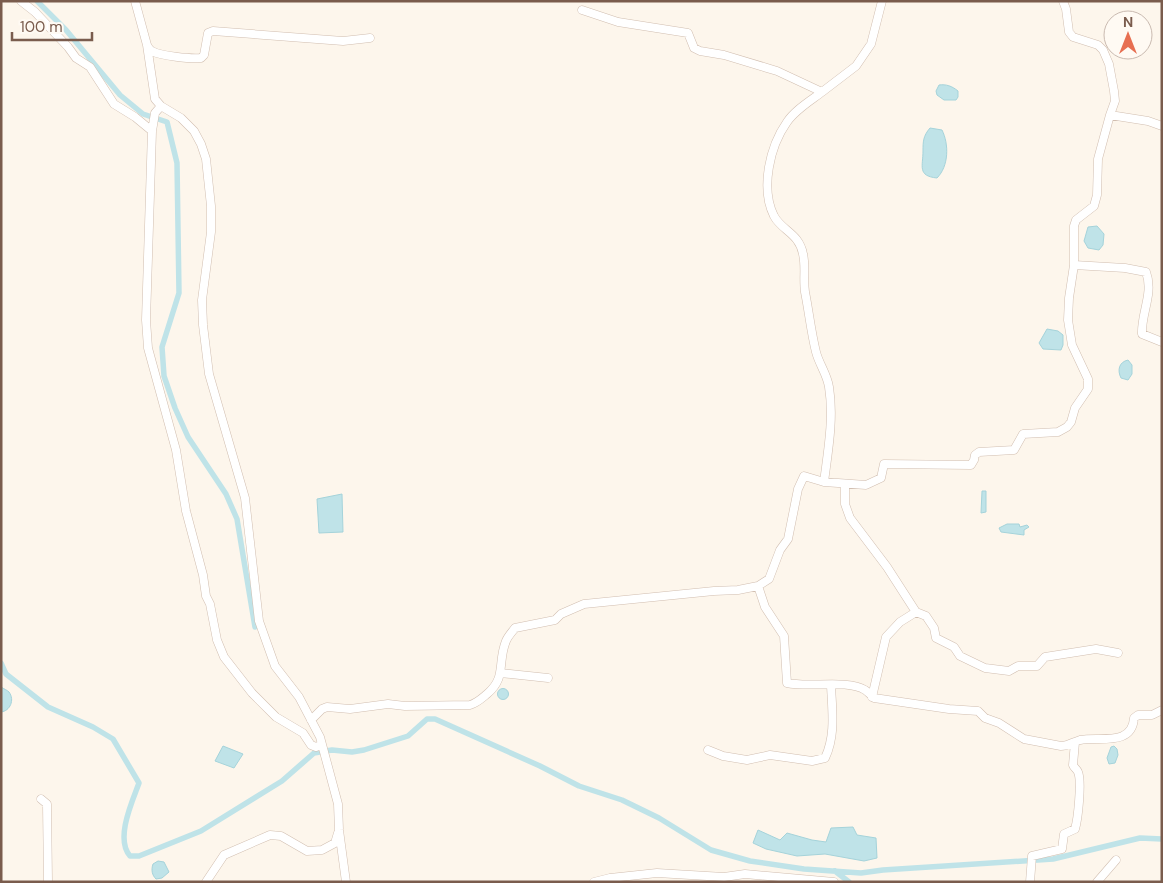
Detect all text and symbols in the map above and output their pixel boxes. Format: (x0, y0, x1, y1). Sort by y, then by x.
scale bar (12, 10, 92, 42)
north arrow (1103, 10, 1153, 60)
text: N (1123, 13, 1133, 31)
text: 100 m (20, 17, 63, 37)

